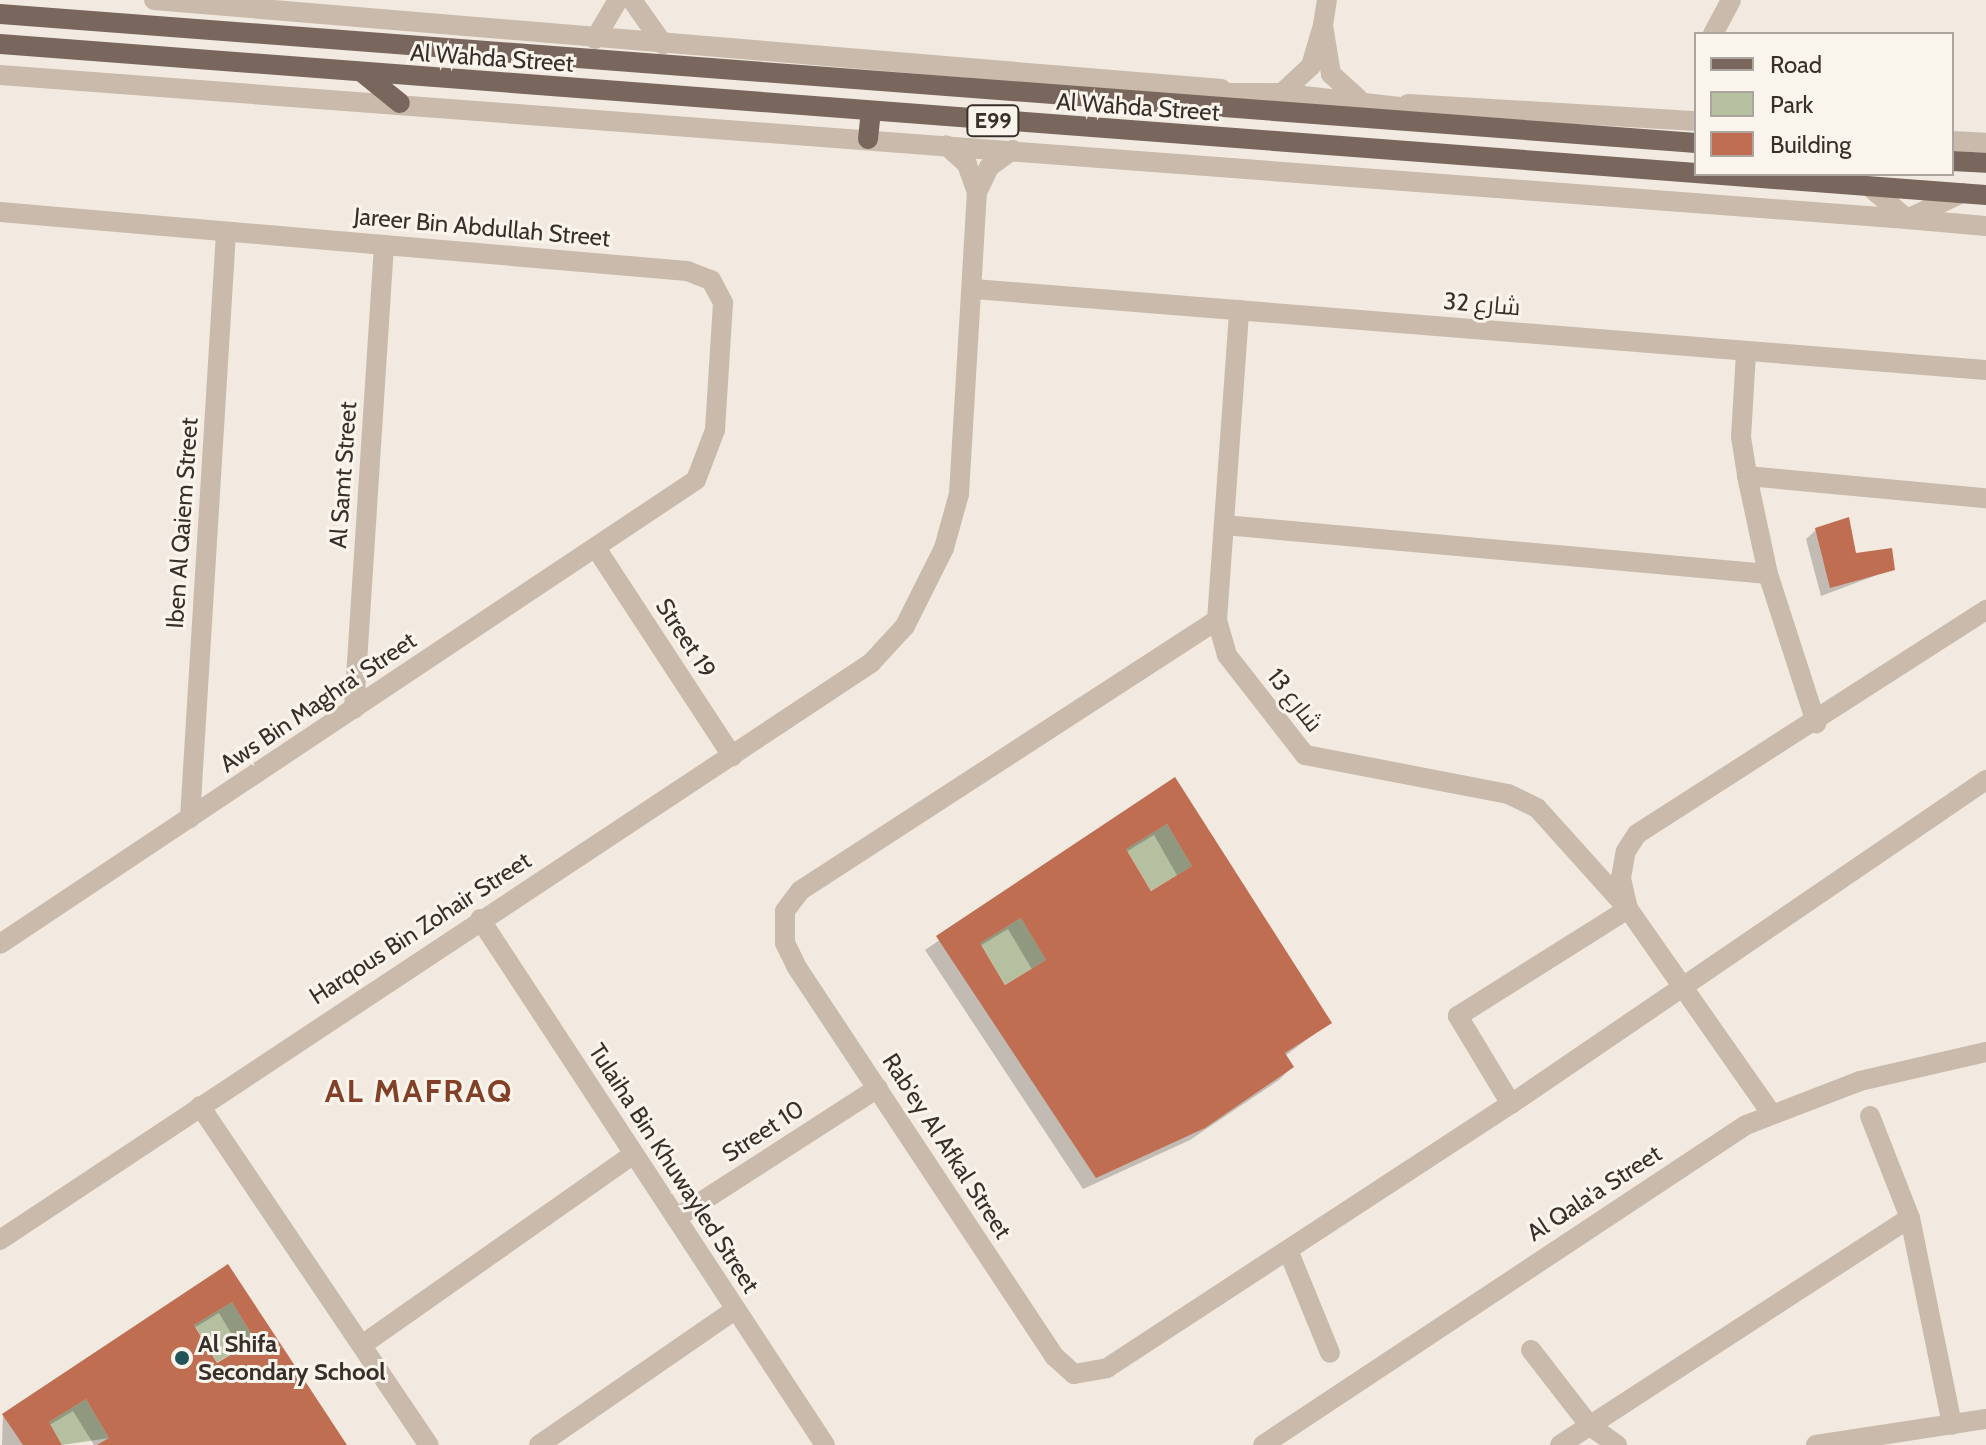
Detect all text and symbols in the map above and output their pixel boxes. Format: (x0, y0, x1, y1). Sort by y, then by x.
legend (1694, 32, 1954, 176)
street label: Al Wahda Street (409, 38, 575, 78)
text: Road (1770, 50, 1822, 79)
street label: Al Wahda Street (1055, 87, 1221, 127)
text: Park (1770, 90, 1813, 119)
road number: E99 (965, 103, 1021, 139)
text: Building (1770, 130, 1851, 159)
street label: Jareer Bin Abdullah Street (353, 201, 611, 253)
street label: شارع 32 (1442, 286, 1522, 322)
street label: Al Samt Street (323, 401, 363, 549)
street label: Iben Al Qaiem Street (160, 417, 204, 629)
street label: Street 19 (650, 593, 722, 683)
street label: Aws Bin Maghra' Street (214, 626, 422, 778)
street label: شارع 13 (1261, 662, 1329, 738)
street label: Harqous Bin Zohair Street (304, 846, 536, 1010)
street label: Tulaiha Bin Khuwayled Street (583, 1038, 765, 1298)
street label: Rab'ey Al Afkal Street (876, 1048, 1018, 1244)
district label: AL MAFRAQ (325, 1072, 513, 1110)
street label: Street 10 (717, 1094, 809, 1168)
street label: Al Qala'a Street (1521, 1139, 1667, 1247)
place label: Al Shifa Secondary School (198, 1330, 386, 1386)
marker: Al Shifa Secondary School (173, 1349, 191, 1367)

